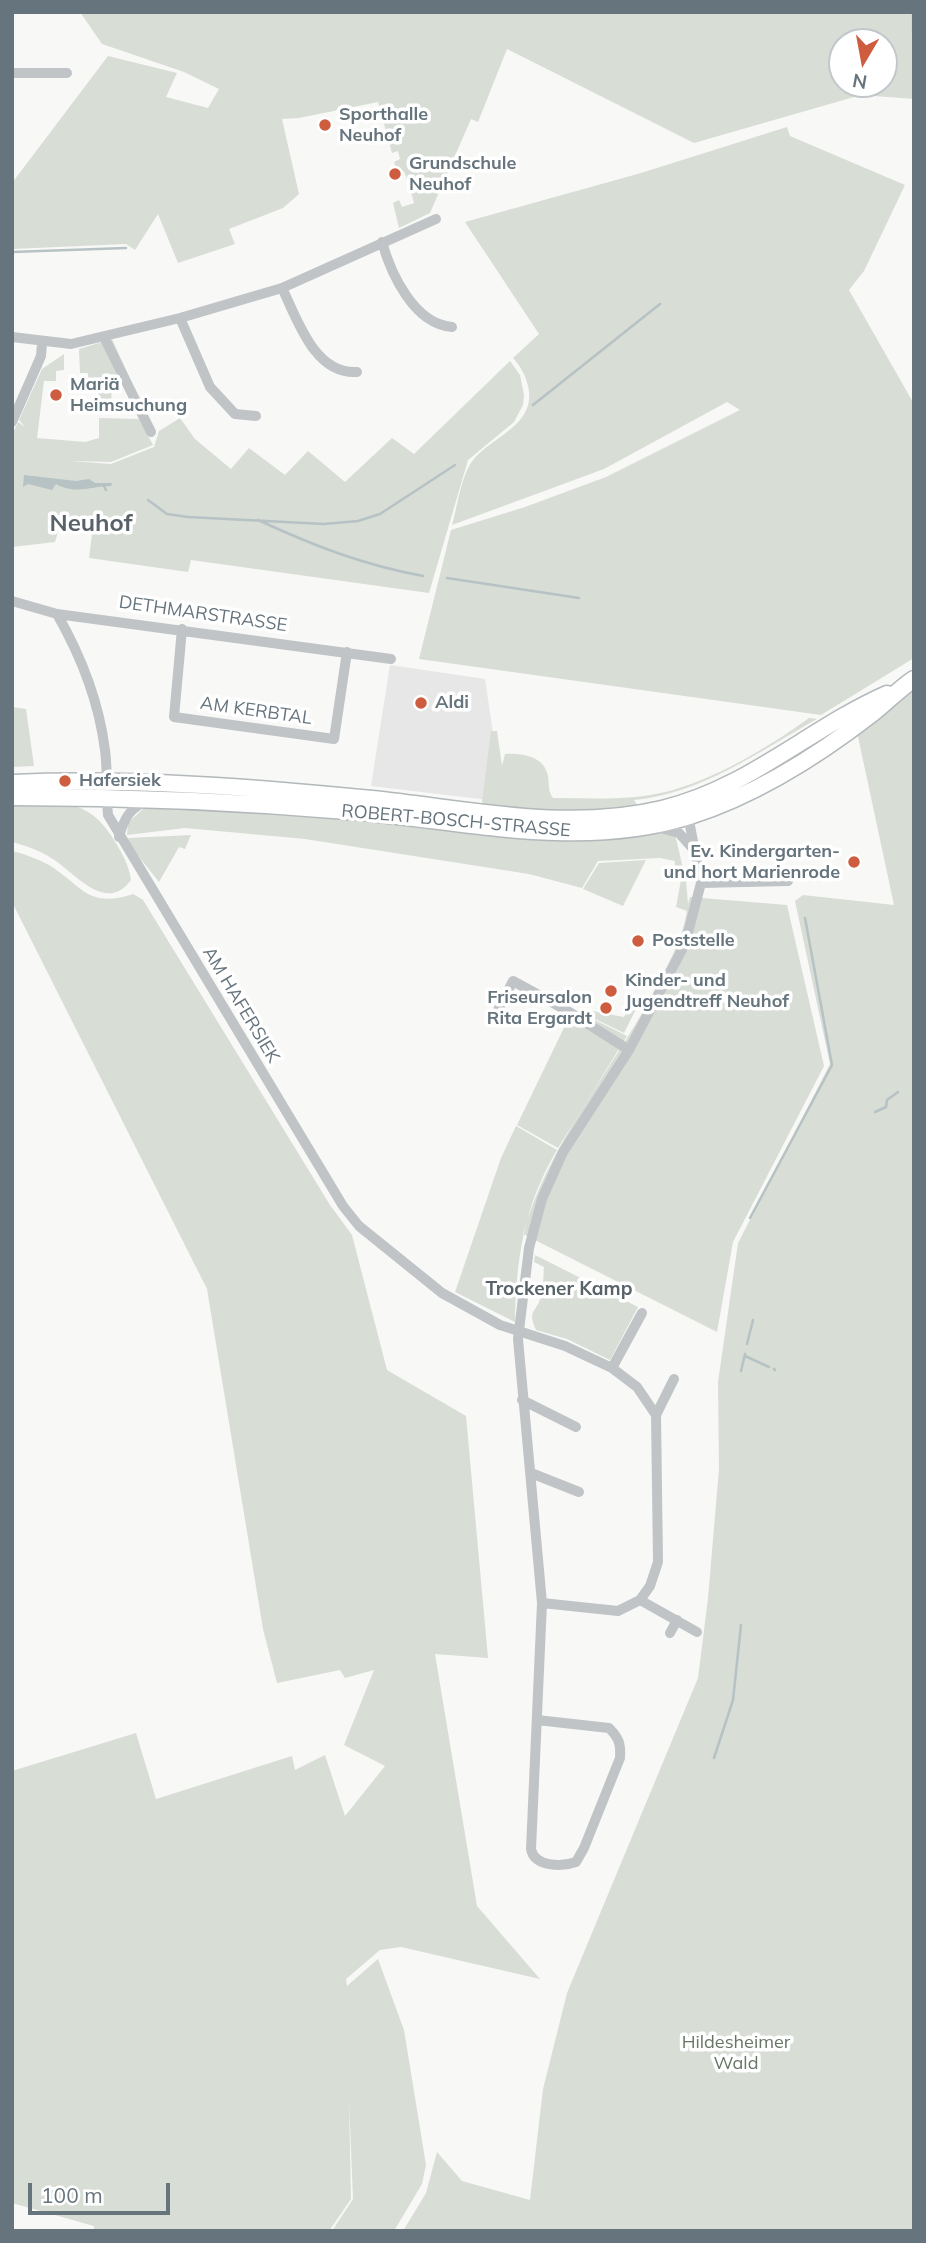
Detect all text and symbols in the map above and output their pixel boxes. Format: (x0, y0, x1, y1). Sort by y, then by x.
north arrow (828, 28, 898, 98)
text: N (851, 69, 869, 95)
place label: Sporthalle Neuhof (339, 104, 428, 146)
marker: Sporthalle Neuhof (317, 117, 333, 133)
place label: Grundschule Neuhof (409, 153, 516, 196)
marker: Grundschule Neuhof (387, 166, 403, 182)
place label: Mariä Heimsuchung (70, 374, 187, 416)
marker: Mariä Heimsuchung (48, 387, 64, 403)
district label: Neuhof (50, 510, 132, 538)
street label: DETHMARSTRASSE (117, 591, 289, 637)
street label: AM KERBTAL (199, 692, 313, 730)
place label: Aldi (435, 692, 469, 714)
marker: Aldi (413, 695, 429, 711)
place label: Hafersiek (79, 770, 161, 792)
marker: Hafersiek (57, 773, 73, 789)
street label: ROBERT-BOSCH-STRASSE (341, 800, 571, 842)
place label: Ev. Kindergarten- und hort Marienrode (664, 841, 840, 884)
marker: Ev. Kindergarten- und hort Marienrode (846, 854, 862, 870)
place label: Poststelle (652, 930, 735, 952)
marker: Poststelle (630, 933, 646, 949)
street label: AM HAFERSIEK (198, 943, 284, 1067)
place label: Kinder- und Jugendtreff Neuhof (625, 970, 789, 1012)
marker: Kinder- und Jugendtreff Neuhof (603, 983, 619, 999)
place label: Friseursalon Rita Ergardt (487, 987, 592, 1030)
marker: Friseursalon Rita Ergardt (598, 1000, 614, 1016)
district label: Trockener Kamp (486, 1278, 632, 1300)
park label: Hildesheimer Wald (682, 2032, 790, 2074)
scale bar (32, 2170, 173, 2214)
text: 100 m (41, 2182, 103, 2208)

